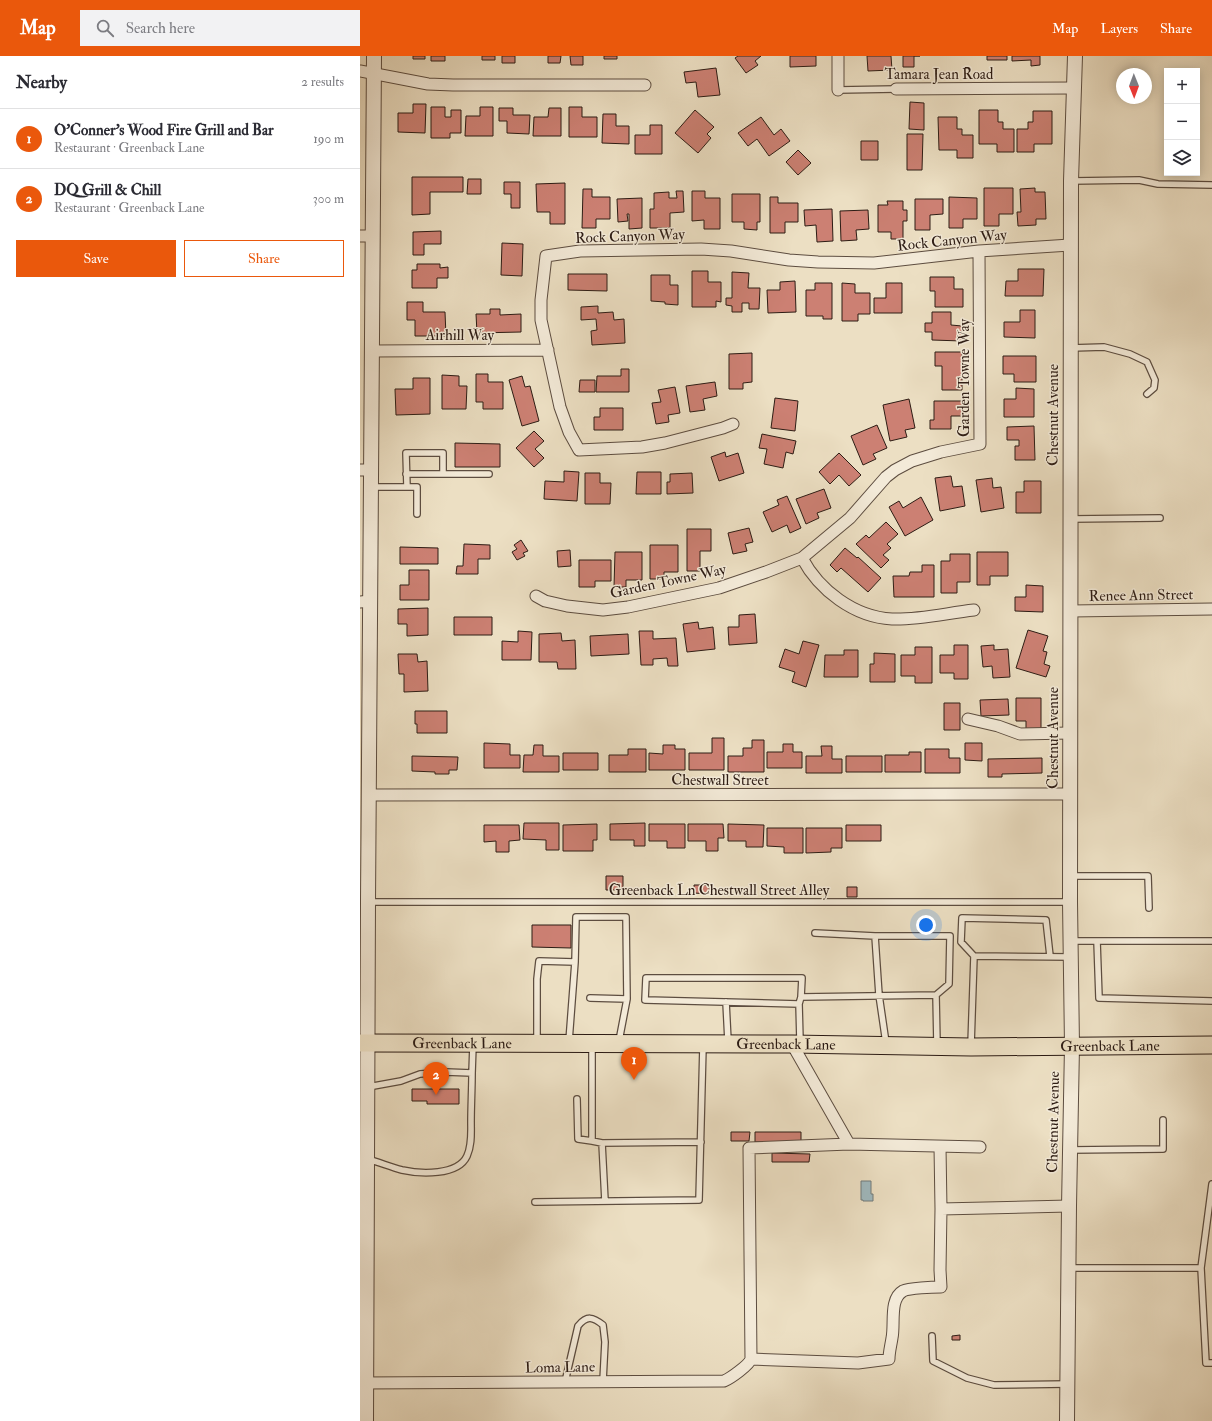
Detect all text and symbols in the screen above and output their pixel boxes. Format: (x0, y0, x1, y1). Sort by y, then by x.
search box (80, 10, 360, 46)
text: Map (20, 16, 56, 40)
icon: search (94, 17, 116, 39)
text: Search here (126, 19, 195, 38)
text: Map (1052, 20, 1078, 37)
text: Layers (1100, 20, 1138, 37)
text: Share (1160, 20, 1192, 37)
street label: Tamara Jean Road (885, 65, 994, 85)
north arrow (1116, 68, 1152, 104)
map controls (1164, 68, 1200, 176)
button: + (1164, 68, 1200, 104)
text: Nearby (16, 72, 67, 93)
text: 2 results (301, 74, 344, 90)
button: − (1164, 104, 1200, 140)
text: O'Conner's Wood Fire Grill and Bar (54, 121, 274, 140)
text: 1 (27, 131, 31, 147)
text: 190 m (313, 131, 344, 147)
text: Restaurant · Greenback Lane (54, 140, 205, 156)
button: layers (1164, 140, 1200, 176)
text: DQ Grill & Chill (54, 181, 161, 200)
text: 2 (26, 191, 32, 207)
text: 300 m (313, 191, 344, 207)
text: Restaurant · Greenback Lane (54, 200, 205, 216)
street label: Rock Canyon Way (575, 225, 686, 248)
street label: Rock Canyon Way (896, 225, 1008, 256)
button: Save (16, 240, 176, 277)
button: Share (184, 240, 344, 277)
street label: Garden Towne Way (955, 319, 974, 437)
street label: Airhill Way (425, 326, 495, 345)
street label: Chestnut Avenue (1044, 364, 1063, 466)
street label: Garden Towne Way (608, 560, 728, 603)
street label: Renee Ann Street (1089, 585, 1194, 606)
street label: Chestnut Avenue (1044, 687, 1063, 789)
street label: Chestwall Street (671, 771, 769, 790)
street label: Greenback Ln Chestwall Street Alley (609, 881, 830, 900)
your location (916, 915, 936, 935)
street label: Greenback Lane (412, 1034, 512, 1053)
street label: Greenback Lane (736, 1035, 836, 1055)
street label: Greenback Lane (1060, 1036, 1160, 1056)
pin: 1 (621, 1047, 647, 1080)
pin: 2 (423, 1062, 449, 1095)
street label: Chestnut Avenue (1043, 1071, 1064, 1173)
street label: Loma Lane (525, 1357, 595, 1378)

